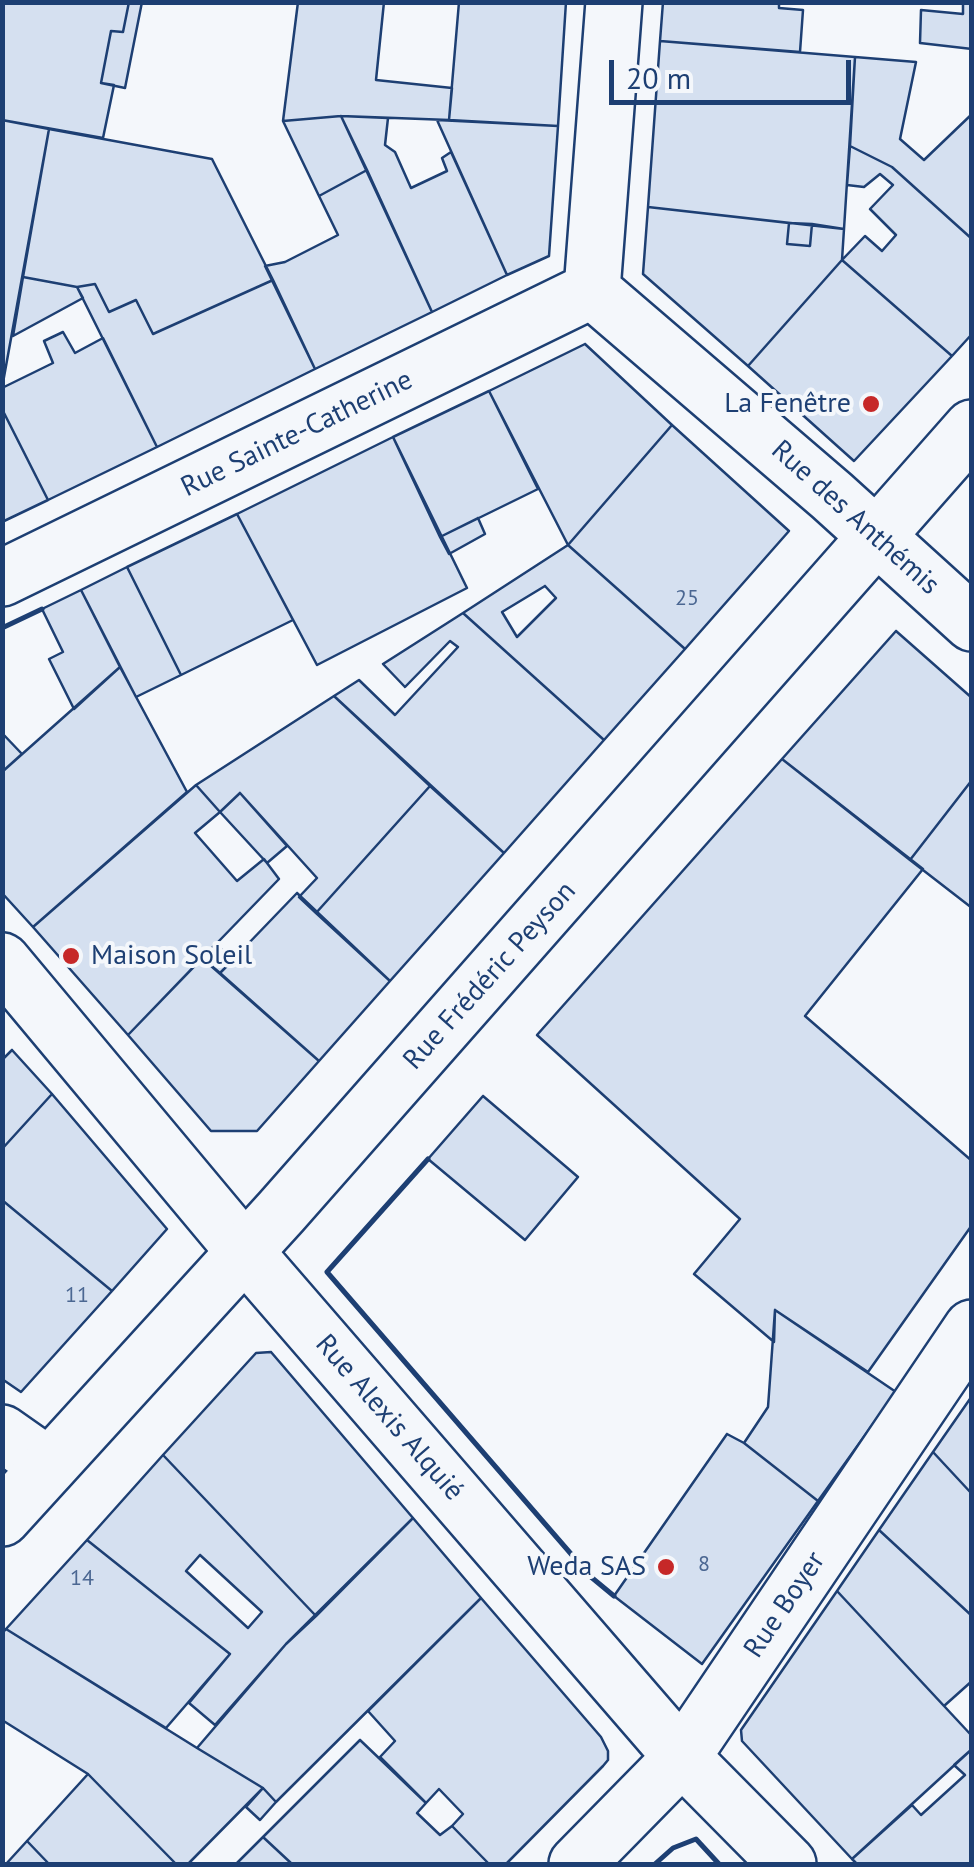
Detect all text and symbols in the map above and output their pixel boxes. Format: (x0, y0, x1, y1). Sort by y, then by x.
scale bar (614, 40, 856, 102)
text: 20 m (626, 58, 691, 97)
street label: Rue Sainte-Catherine (176, 363, 418, 505)
place label: La Fenêtre (724, 387, 851, 421)
marker: La Fenêtre (860, 393, 882, 415)
street label: Rue des Anthémis (764, 434, 946, 602)
house number: 25 (675, 586, 699, 612)
street label: Rue Frédéric Peyson (397, 875, 583, 1077)
place label: Maison Soleil (91, 939, 252, 973)
marker: Maison Soleil (60, 945, 82, 967)
house number: 11 (65, 1283, 89, 1309)
street label: Rue Alexis Alquié (308, 1328, 470, 1508)
street label: Rue Boyer (737, 1546, 833, 1664)
place label: Weda SAS (527, 1550, 646, 1584)
house number: 8 (698, 1552, 710, 1578)
marker: Weda SAS (655, 1556, 677, 1578)
house number: 14 (70, 1566, 94, 1592)

